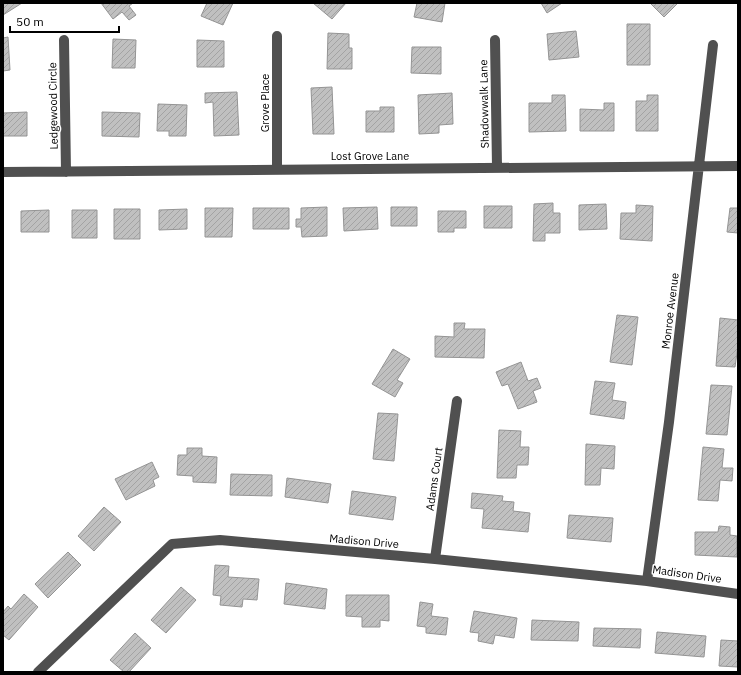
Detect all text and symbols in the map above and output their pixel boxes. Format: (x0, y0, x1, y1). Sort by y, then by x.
scale bar (10, 8, 119, 34)
text: 50 m (16, 14, 44, 29)
street label: Shadowwalk Lane (476, 60, 492, 148)
street label: Ledgewood Circle (45, 62, 61, 150)
street label: Grove Place (258, 74, 272, 132)
street label: Lost Grove Lane (331, 149, 409, 163)
street label: Monroe Avenue (658, 272, 682, 350)
street label: Adams Court (423, 446, 445, 512)
street label: Madison Drive (329, 531, 399, 551)
street label: Madison Drive (651, 562, 723, 586)

